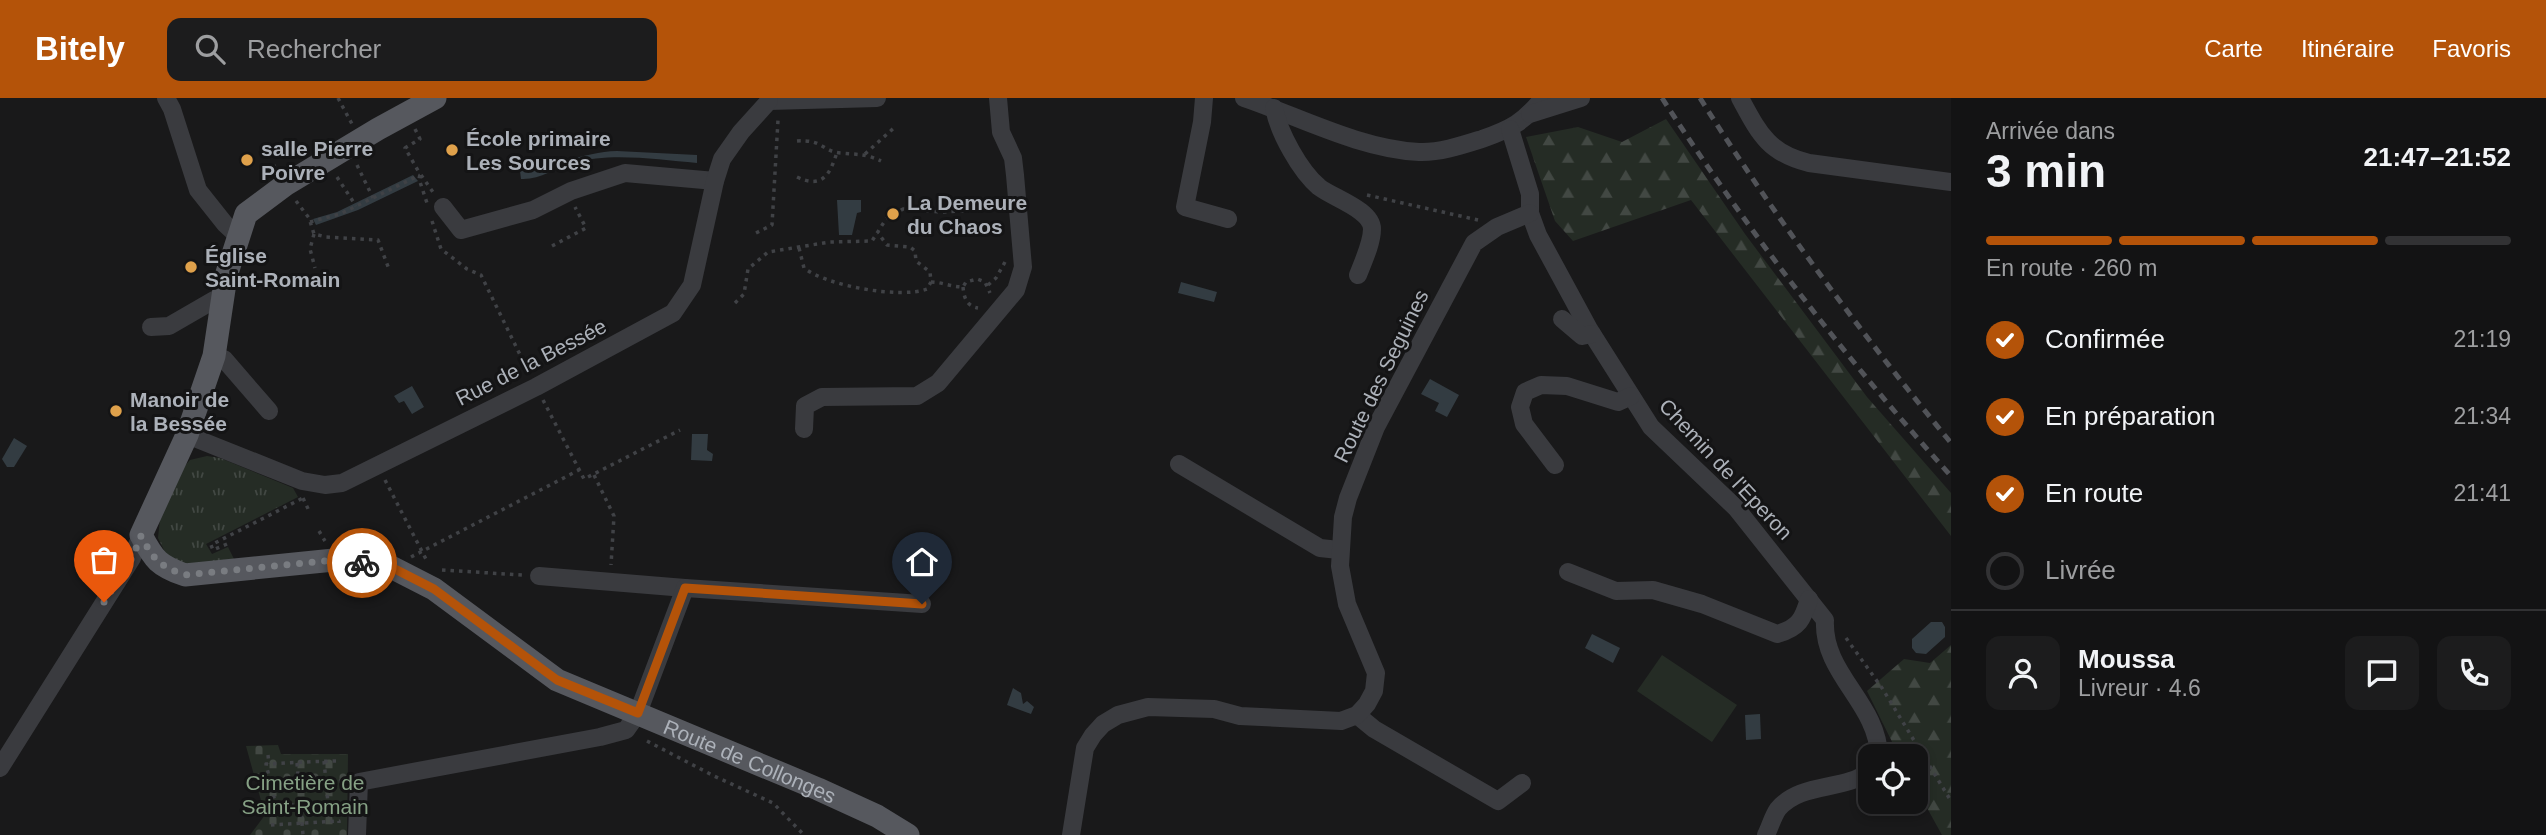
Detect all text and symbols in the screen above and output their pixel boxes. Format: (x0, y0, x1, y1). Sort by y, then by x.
search box (167, 18, 657, 81)
text: Bitely (35, 30, 125, 67)
icon: search (191, 30, 229, 68)
text: Rechercher (247, 34, 381, 64)
text: Carte (2204, 35, 2263, 62)
text: Itinéraire (2301, 35, 2394, 62)
text: Favoris (2432, 35, 2511, 62)
text: Arrivée dans (1986, 118, 2115, 144)
place label: École primaire Les Sources (466, 127, 611, 174)
place label: salle Pierre Poivre (261, 137, 373, 184)
marker: École primaire Les Sources (444, 142, 460, 158)
text: 21:47–21:52 (2364, 142, 2511, 172)
text: 3 min (1986, 145, 2106, 197)
marker: salle Pierre Poivre (239, 152, 255, 168)
place label: La Demeure du Chaos (907, 191, 1027, 238)
marker: La Demeure du Chaos (885, 206, 901, 222)
place label: Église Saint-Romain (205, 244, 340, 291)
text: En route · 260 m (1986, 255, 2157, 281)
marker: Église Saint-Romain (183, 259, 199, 275)
street label: Route des Seguines (1329, 286, 1433, 466)
street label: Rue de la Bessée (452, 314, 610, 410)
icon: check (1986, 321, 2024, 359)
text: Confirmée (2045, 324, 2165, 354)
text: 21:19 (2453, 326, 2511, 352)
place label: Manoir de la Bessée (130, 388, 229, 435)
street label: Chemin de l'Eperon (1655, 394, 1797, 544)
icon: check (1986, 398, 2024, 436)
text: En préparation (2045, 401, 2216, 431)
marker: Manoir de la Bessée (108, 403, 124, 419)
text: 21:34 (2453, 403, 2511, 429)
icon: check (1986, 475, 2024, 513)
text: En route (2045, 478, 2143, 508)
text: 21:41 (2453, 480, 2511, 506)
courier (327, 528, 397, 598)
pin (74, 530, 134, 602)
pin (892, 532, 952, 604)
icon: bag (85, 541, 123, 579)
icon: home (903, 543, 941, 581)
icon: bike (343, 544, 381, 582)
text: Livrée (2045, 555, 2116, 585)
button: person (1986, 636, 2060, 710)
button: chat (2345, 636, 2419, 710)
button: phone (2437, 636, 2511, 710)
text: Moussa (2078, 644, 2175, 674)
text: Livreur · 4.6 (2078, 675, 2201, 701)
street label: Route de Collonges (660, 714, 840, 807)
map controls (1858, 744, 1928, 814)
button: locate (1858, 744, 1928, 814)
park label: Cimetière de Saint-Romain (241, 771, 369, 818)

